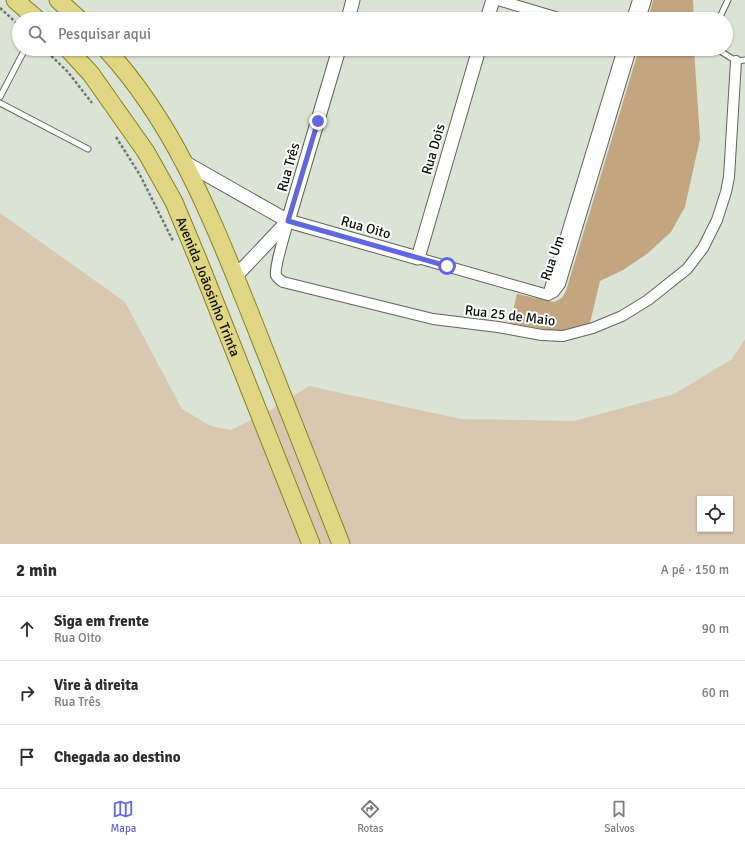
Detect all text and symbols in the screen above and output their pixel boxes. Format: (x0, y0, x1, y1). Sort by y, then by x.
search box (12, 12, 733, 56)
icon: search (26, 23, 48, 45)
text: Pesquisar aqui (58, 25, 151, 43)
route end (309, 112, 327, 130)
street label: Rua Dois (418, 122, 449, 177)
street label: Rua Três (273, 141, 304, 194)
street label: Rua Oito (339, 212, 393, 243)
street label: Avenida Joãosinho Trinta (172, 214, 244, 359)
street label: Rua Um (537, 233, 568, 283)
route start (438, 257, 456, 275)
street label: Rua 25 de Maio (464, 302, 556, 329)
map controls (697, 496, 733, 532)
button: locate (697, 496, 733, 532)
text: 2 min (16, 560, 57, 581)
text: A pé · 150 m (661, 562, 729, 578)
text: Siga em frente (54, 612, 149, 630)
icon: ahead (16, 618, 38, 640)
text: 90 m (702, 621, 729, 637)
text: Rua Oito (54, 630, 101, 646)
text: Vire à direita (54, 676, 138, 694)
icon: right (16, 682, 38, 704)
text: 60 m (702, 685, 729, 701)
text: Rua Três (54, 694, 101, 710)
icon: arrive (16, 746, 38, 768)
text: Chegada ao destino (54, 748, 181, 766)
tab: Mapa (110, 798, 136, 835)
tab: Rotas (357, 798, 383, 835)
tab: Salvos (604, 798, 635, 835)

